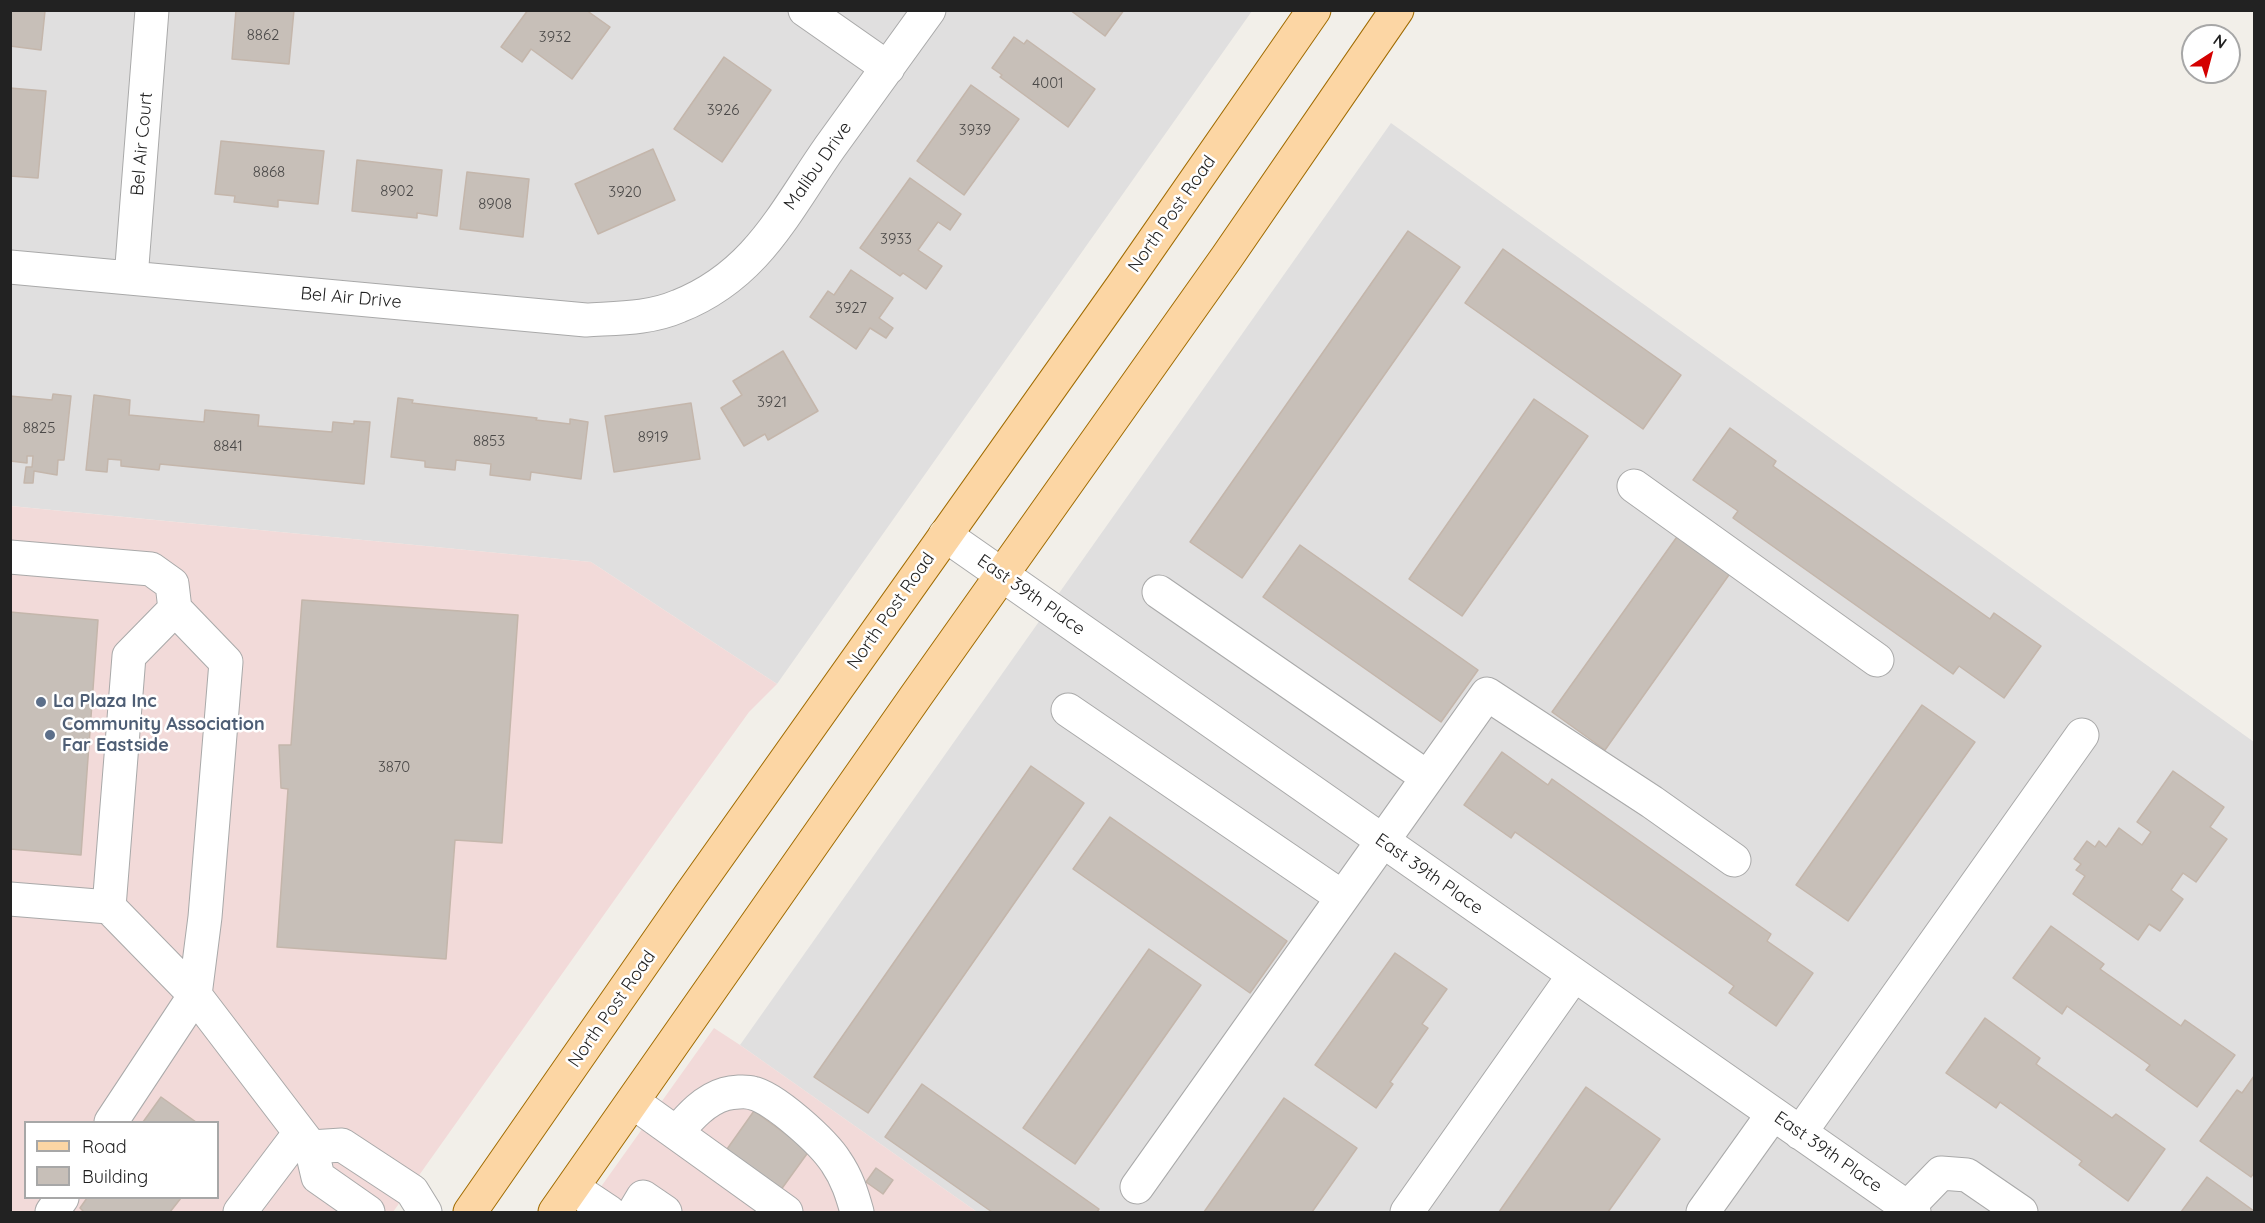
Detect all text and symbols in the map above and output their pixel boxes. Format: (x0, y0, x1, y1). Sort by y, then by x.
north arrow (2181, 24, 2241, 84)
house number: 8862 (247, 26, 279, 44)
house number: 3932 (539, 28, 571, 46)
text: N (2210, 30, 2231, 53)
house number: 4001 (1032, 74, 1064, 92)
street label: Bel Air Court (127, 91, 157, 197)
house number: 3926 (707, 101, 739, 119)
street label: Malibu Drive (780, 118, 856, 214)
house number: 3939 (959, 121, 991, 139)
street label: North Post Road (1124, 151, 1220, 277)
house number: 8868 (253, 163, 285, 181)
house number: 8902 (380, 182, 414, 200)
house number: 3920 (608, 183, 642, 201)
house number: 8908 (478, 195, 512, 213)
house number: 3933 (880, 230, 912, 248)
street label: Bel Air Drive (299, 283, 403, 313)
house number: 3927 (835, 299, 867, 317)
house number: 3921 (757, 393, 787, 411)
house number: 8825 (23, 419, 55, 437)
house number: 8919 (638, 428, 668, 446)
house number: 8853 (473, 432, 505, 450)
house number: 8841 (213, 437, 243, 455)
street label: North Post Road (843, 548, 939, 674)
street label: East 39th Place (973, 550, 1089, 640)
place label: La Plaza Inc (53, 691, 157, 713)
marker: La Plaza Inc (34, 695, 48, 709)
place label: Community Association Far Eastside (62, 714, 265, 756)
marker: Community Association Far Eastside (43, 728, 57, 742)
house number: 3870 (378, 758, 410, 776)
street label: East 39th Place (1371, 829, 1487, 919)
street label: North Post Road (564, 946, 660, 1072)
street label: East 39th Place (1770, 1107, 1886, 1197)
legend (24, 1121, 219, 1199)
text: Road (82, 1135, 127, 1158)
text: Building (82, 1165, 148, 1188)

